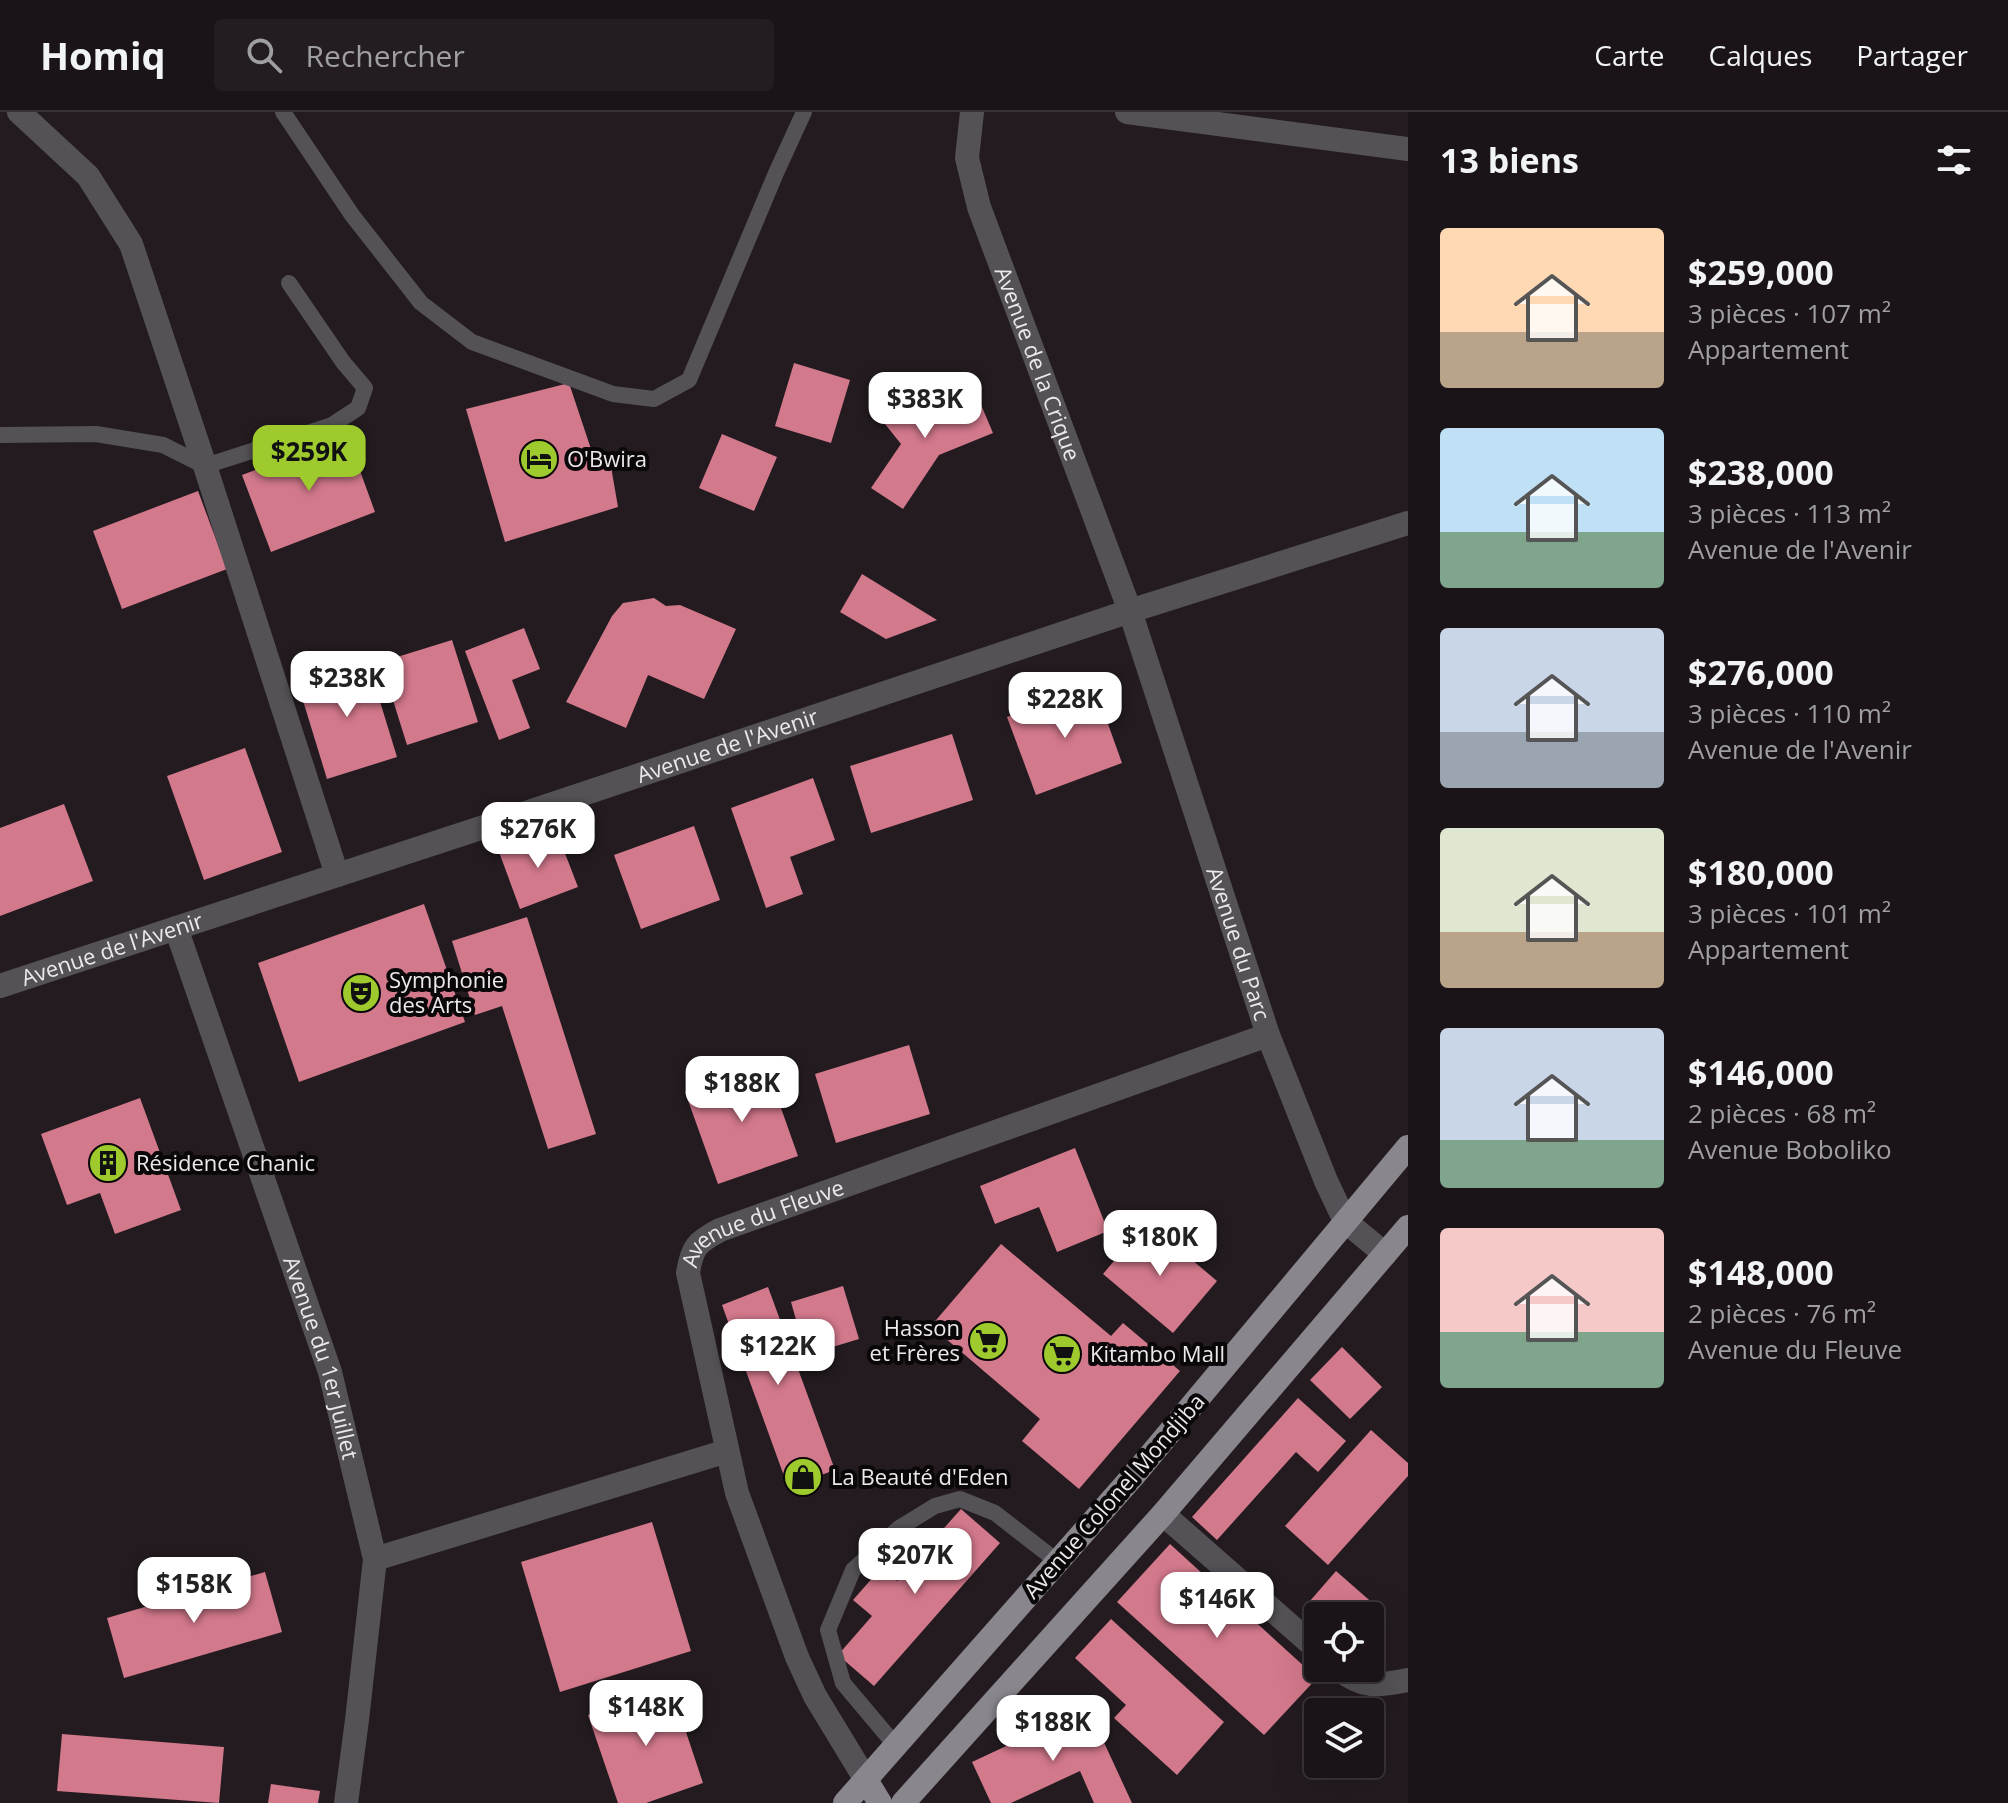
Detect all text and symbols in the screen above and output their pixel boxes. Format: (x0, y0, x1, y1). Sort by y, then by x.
search box (214, 19, 774, 91)
text: Homiq (40, 29, 166, 81)
icon: search (242, 33, 286, 77)
text: Rechercher (306, 35, 465, 76)
text: Carte (1594, 36, 1665, 74)
text: Calques (1709, 36, 1812, 74)
text: Partager (1856, 36, 1968, 74)
text: 13 biens (1440, 137, 1579, 183)
icon: filters (1932, 138, 1976, 182)
text: $259,000 (1688, 249, 1834, 295)
icon: home (1504, 260, 1600, 356)
street label: Avenue de la Crique (989, 262, 1088, 465)
text: 3 pièces · 107 m² (1688, 295, 1891, 331)
text: Appartement (1688, 331, 1849, 367)
pin: $383K (869, 372, 981, 440)
text: $383K (887, 380, 963, 416)
pin: $259K (253, 425, 365, 493)
text: $259K (271, 433, 347, 469)
hotel icon: O'Bwira (518, 438, 560, 480)
place label: O'Bwira (567, 443, 647, 473)
text: $238,000 (1688, 449, 1834, 495)
icon: home (1504, 460, 1600, 556)
text: 3 pièces · 113 m² (1688, 495, 1891, 531)
text: Avenue de l'Avenir (1688, 531, 1912, 567)
text: $276,000 (1688, 649, 1834, 695)
pin: $238K (291, 651, 403, 719)
text: $238K (309, 659, 385, 695)
icon: home (1504, 660, 1600, 756)
pin: $228K (1009, 672, 1121, 740)
text: $228K (1027, 680, 1103, 716)
text: 3 pièces · 110 m² (1688, 695, 1891, 731)
street label: Avenue de l'Avenir (632, 700, 822, 789)
text: Avenue de l'Avenir (1688, 731, 1912, 767)
pin: $276K (482, 802, 594, 870)
text: $276K (500, 810, 576, 846)
text: $180,000 (1688, 849, 1834, 895)
icon: home (1504, 860, 1600, 956)
street label: Avenue du Parc (1200, 863, 1278, 1024)
text: 3 pièces · 101 m² (1688, 895, 1891, 931)
street label: Avenue de l'Avenir (17, 904, 207, 992)
text: Appartement (1688, 931, 1849, 967)
place label: Symphonie des Arts (389, 964, 504, 1019)
theatre icon: Symphonie des Arts (340, 972, 382, 1014)
text: $146,000 (1688, 1049, 1834, 1095)
pin: $188K (686, 1056, 798, 1124)
icon: home (1504, 1060, 1600, 1156)
text: $188K (704, 1064, 780, 1100)
text: 2 pièces · 68 m² (1688, 1095, 1876, 1131)
text: Avenue Boboliko (1688, 1131, 1892, 1167)
building icon: Résidence Chanic (87, 1142, 129, 1184)
place label: Résidence Chanic (136, 1147, 315, 1177)
street label: Avenue du Fleuve (673, 1171, 848, 1270)
pin: $180K (1104, 1210, 1216, 1278)
text: $180K (1122, 1218, 1198, 1254)
text: $148,000 (1688, 1249, 1834, 1295)
street label: Avenue du 1er Juillet (277, 1252, 367, 1463)
icon: home (1504, 1260, 1600, 1356)
text: 2 pièces · 76 m² (1688, 1295, 1876, 1331)
place label: Hasson et Frères (870, 1312, 960, 1367)
pin: $122K (722, 1319, 834, 1387)
supermarket icon: Hasson et Frères (967, 1320, 1009, 1362)
text: $122K (740, 1327, 816, 1363)
text: Avenue du Fleuve (1688, 1331, 1902, 1367)
supermarket icon: Kitambo Mall (1041, 1333, 1083, 1375)
place label: Kitambo Mall (1090, 1338, 1225, 1368)
street label: Avenue Colonel Mondjiba (1016, 1387, 1211, 1604)
shop icon: La Beauté d'Eden (782, 1456, 824, 1498)
place label: La Beauté d'Eden (831, 1461, 1008, 1491)
pin: $207K (859, 1528, 971, 1596)
text: $207K (877, 1536, 953, 1572)
pin: $158K (138, 1557, 250, 1625)
text: $158K (156, 1565, 232, 1601)
pin: $146K (1161, 1572, 1273, 1640)
text: $146K (1179, 1580, 1255, 1616)
map controls (1304, 1602, 1384, 1778)
button: locate (1304, 1602, 1384, 1682)
pin: $148K (590, 1680, 702, 1748)
text: $148K (608, 1688, 684, 1724)
pin: $188K (997, 1695, 1109, 1763)
button: layers (1304, 1698, 1384, 1778)
text: $188K (1015, 1703, 1091, 1739)

